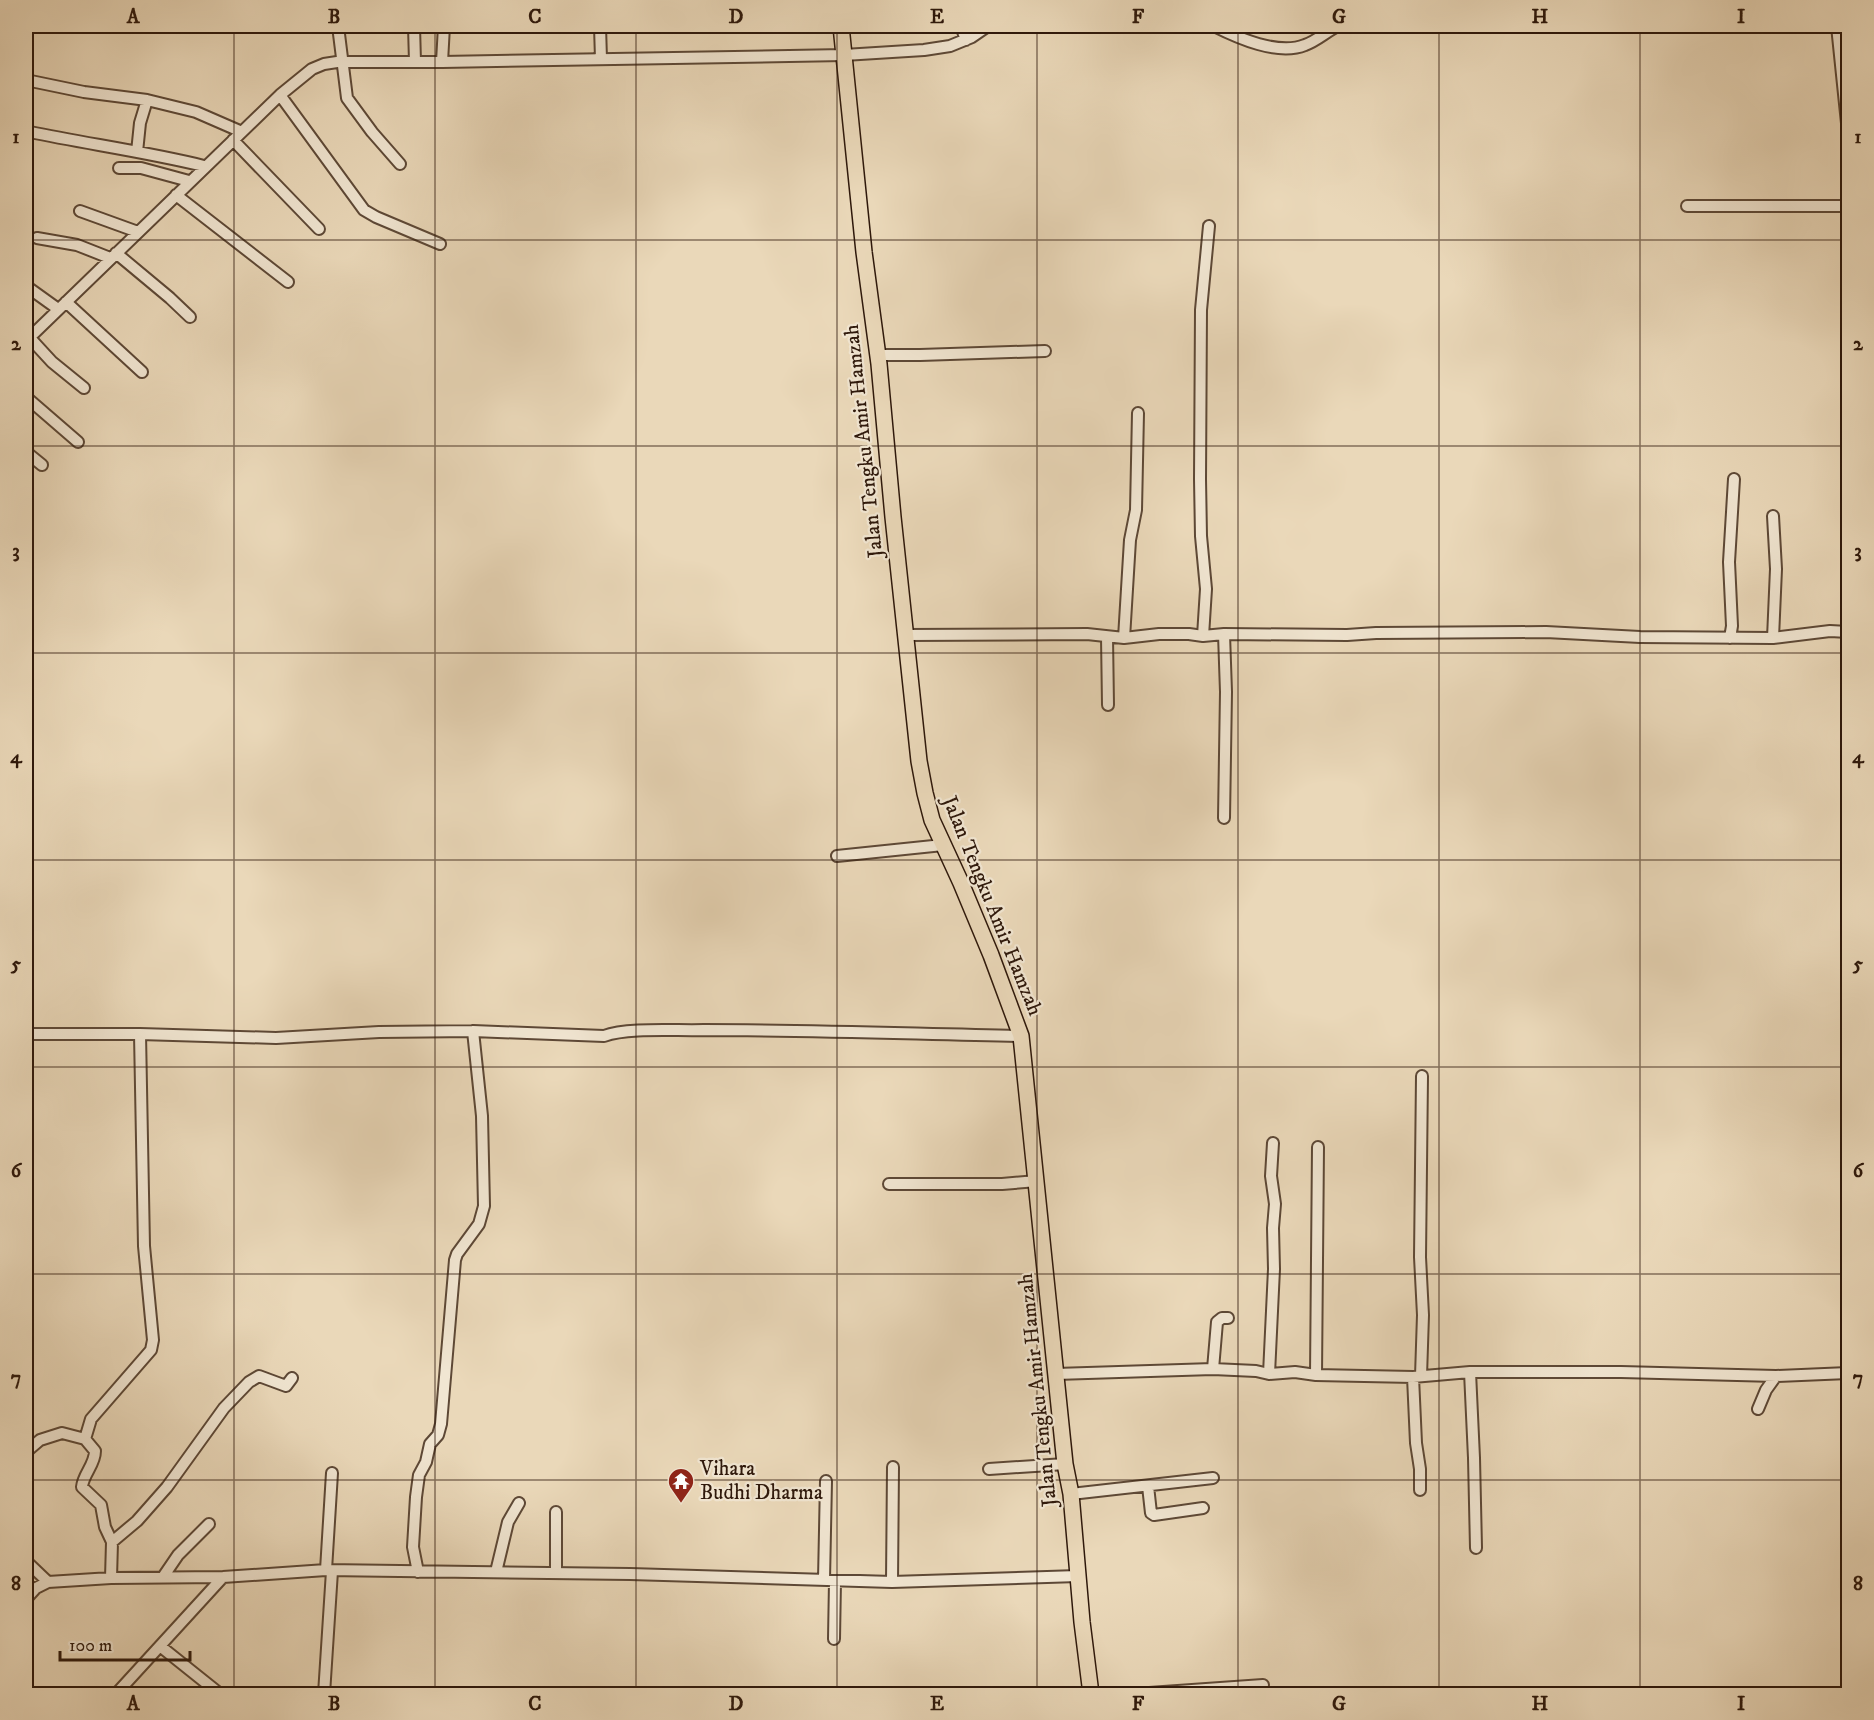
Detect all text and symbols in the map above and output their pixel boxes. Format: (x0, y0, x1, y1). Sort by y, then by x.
text: A (126, 5, 141, 30)
text: B (328, 5, 340, 30)
text: C (528, 5, 542, 30)
text: D (729, 5, 744, 30)
text: E (930, 5, 944, 30)
text: F (1132, 5, 1145, 30)
text: G (1332, 5, 1346, 30)
text: H (1532, 5, 1549, 30)
text: I (1737, 5, 1745, 30)
text: 1 (12, 125, 20, 150)
text: 1 (1854, 125, 1862, 150)
street label: Jalan Tengku Amir Hamzah (839, 323, 889, 561)
text: 2 (11, 332, 22, 357)
text: 2 (1853, 332, 1864, 357)
text: 3 (12, 539, 20, 564)
text: 3 (1854, 539, 1862, 564)
text: 4 (10, 745, 23, 770)
text: 4 (1852, 745, 1865, 770)
street label: Jalan Tengku Amir Hamzah (935, 791, 1048, 1020)
text: 5 (10, 952, 21, 977)
text: 5 (1852, 952, 1863, 977)
text: 6 (11, 1159, 23, 1184)
text: 6 (1853, 1159, 1865, 1184)
street label: Jalan Tengku Amir Hamzah (1013, 1272, 1063, 1510)
text: 7 (11, 1366, 21, 1391)
text: 7 (1853, 1366, 1863, 1391)
place label: Vihara Budhi Dharma (699, 1456, 823, 1506)
temple icon: Vihara Budhi Dharma (666, 1466, 696, 1504)
text: 8 (11, 1572, 21, 1597)
text: 8 (1853, 1572, 1863, 1597)
scale bar (60, 1624, 190, 1662)
text: 100 m (69, 1635, 112, 1657)
text: A (126, 1692, 141, 1717)
text: B (328, 1692, 340, 1717)
text: C (528, 1692, 542, 1717)
text: D (729, 1692, 744, 1717)
text: E (930, 1692, 944, 1717)
text: F (1132, 1692, 1145, 1717)
text: G (1332, 1692, 1346, 1717)
text: H (1532, 1692, 1549, 1717)
text: I (1737, 1692, 1745, 1717)

